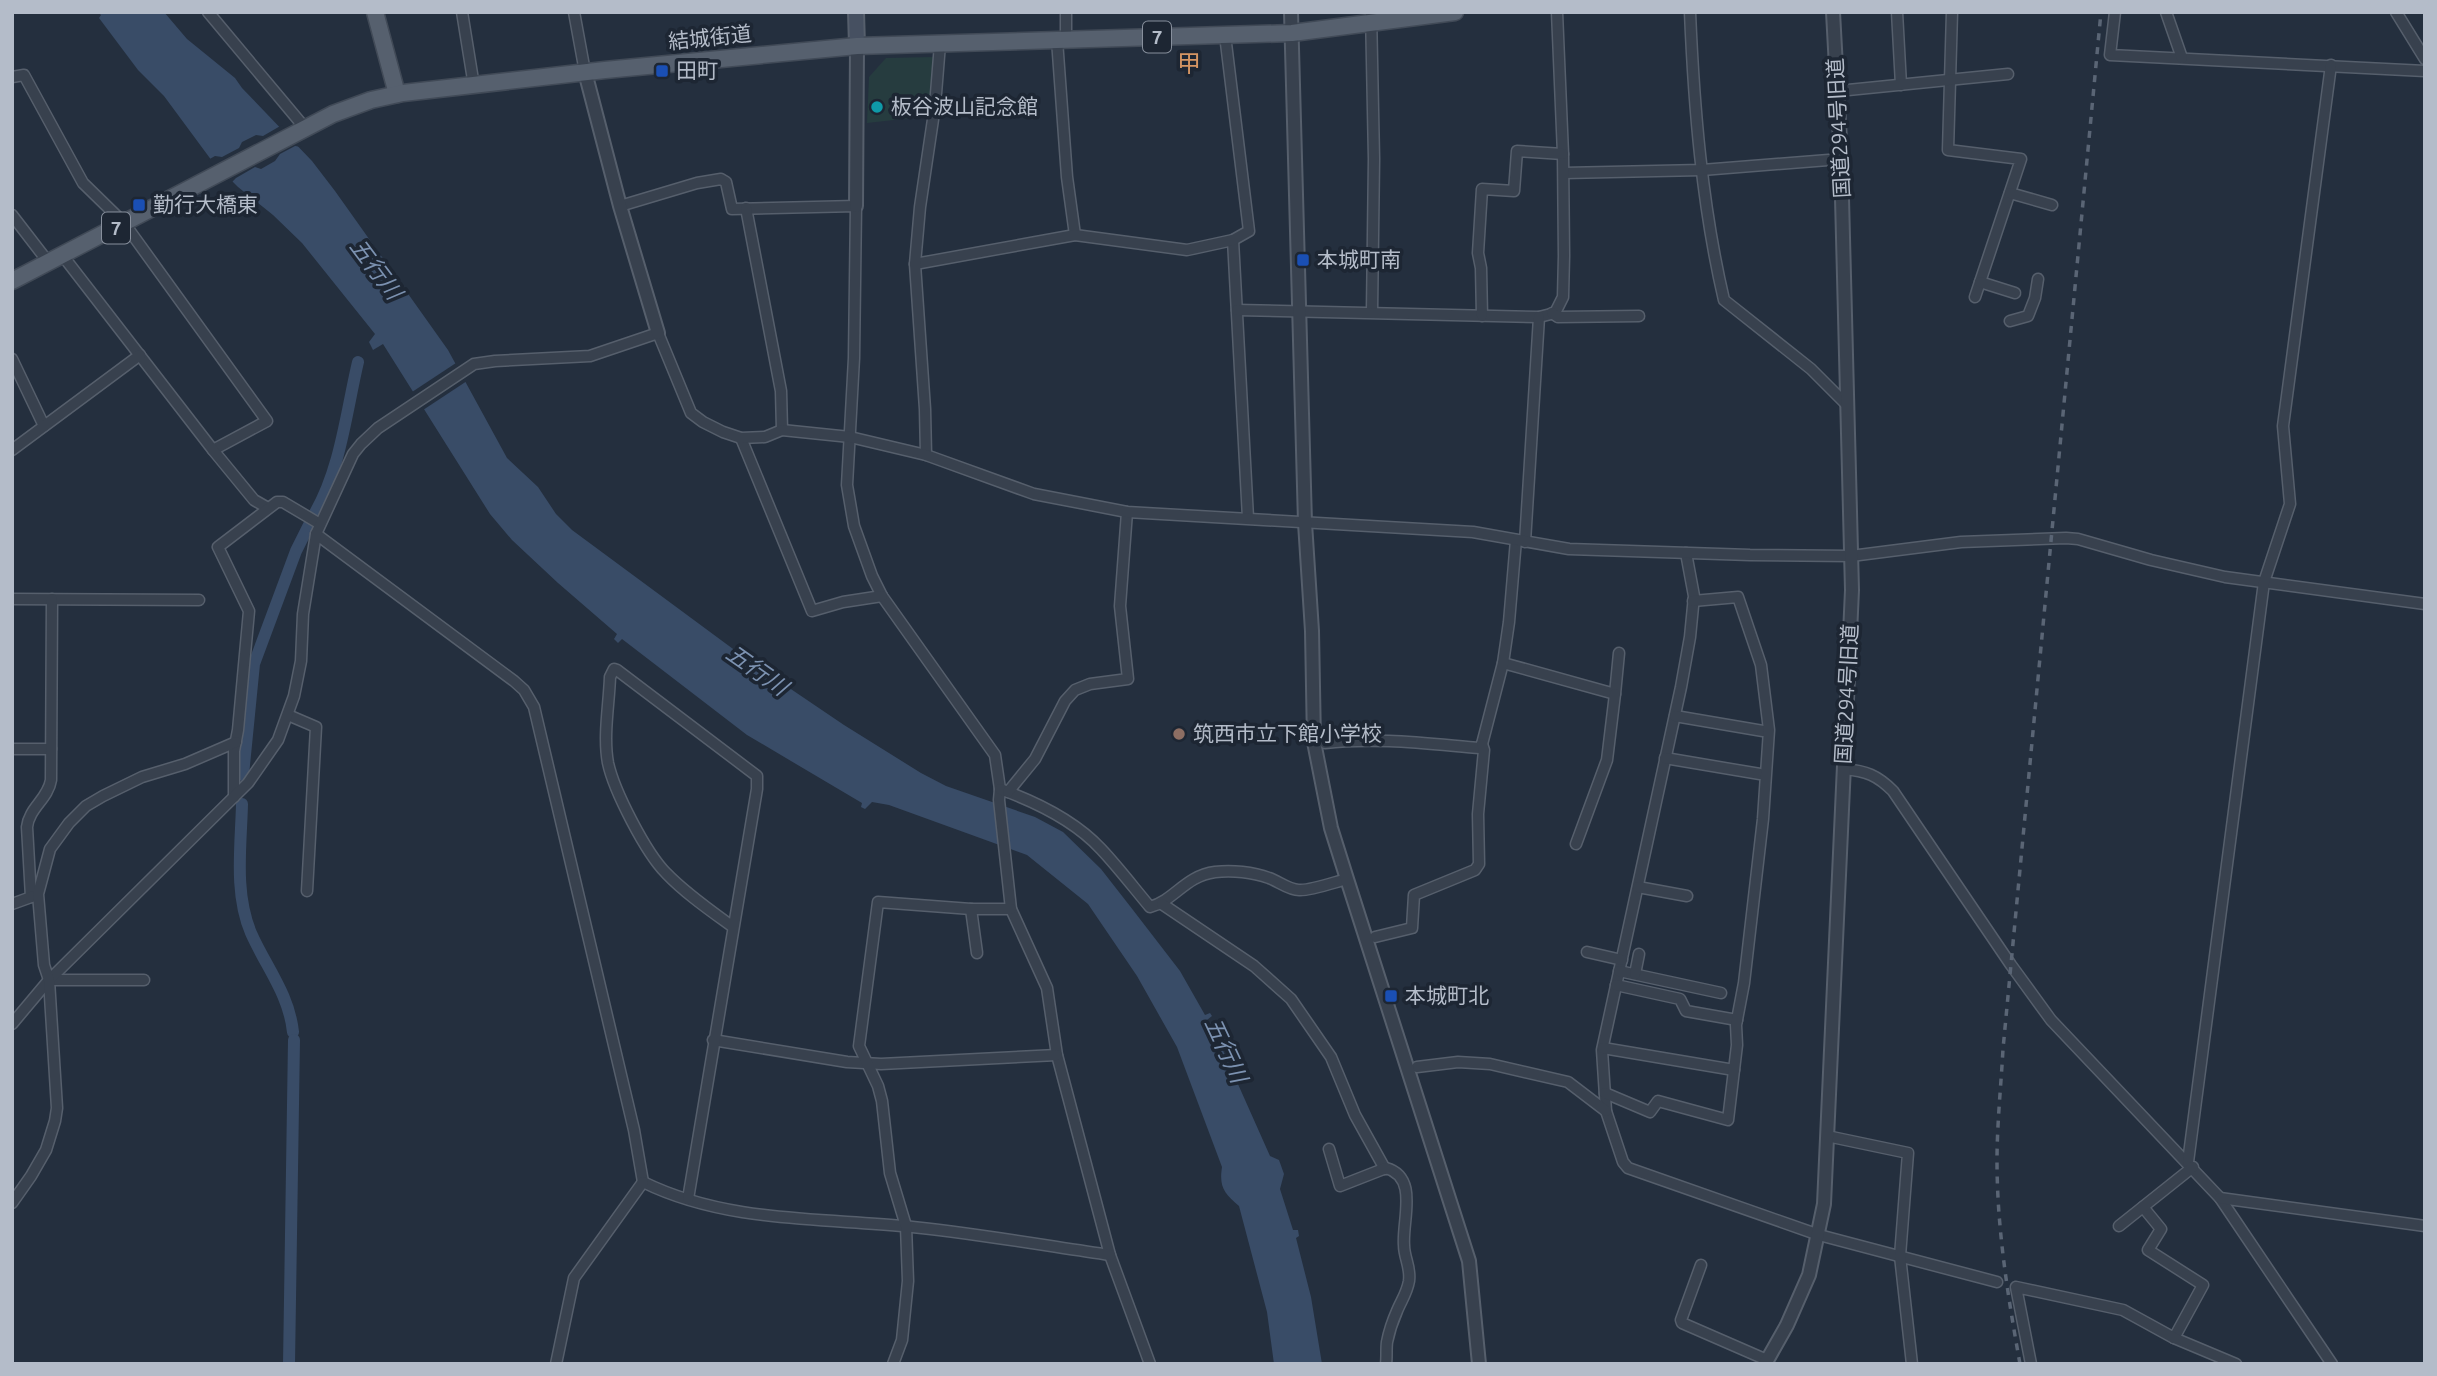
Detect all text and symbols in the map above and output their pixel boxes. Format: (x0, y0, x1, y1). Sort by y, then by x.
street label: 結城街道 (667, 21, 753, 53)
road number: 7 (1143, 22, 1171, 52)
district label: 甲 (1177, 50, 1201, 77)
street label: 国道294号旧道 (1822, 57, 1854, 199)
place label: 田町 (676, 58, 718, 82)
marker: 田町 (654, 63, 670, 79)
place label: 板谷波山記念館 (891, 94, 1038, 118)
marker: 板谷波山記念館 (869, 99, 885, 115)
place label: 勤行大橋東 (153, 192, 258, 216)
marker: 勤行大橋東 (131, 197, 147, 213)
road number: 7 (102, 212, 130, 244)
water label: 五行川 (346, 234, 409, 306)
place label: 本城町南 (1317, 247, 1401, 271)
marker: 本城町南 (1295, 252, 1311, 268)
street label: 国道294号旧道 (1830, 623, 1862, 765)
water label: 五行川 (722, 640, 795, 701)
place label: 筑西市立下館小学校 (1193, 721, 1382, 745)
marker: 筑西市立下館小学校 (1171, 726, 1187, 742)
place label: 本城町北 (1405, 983, 1489, 1007)
marker: 本城町北 (1383, 988, 1399, 1004)
water label: 五行川 (1201, 1013, 1254, 1089)

